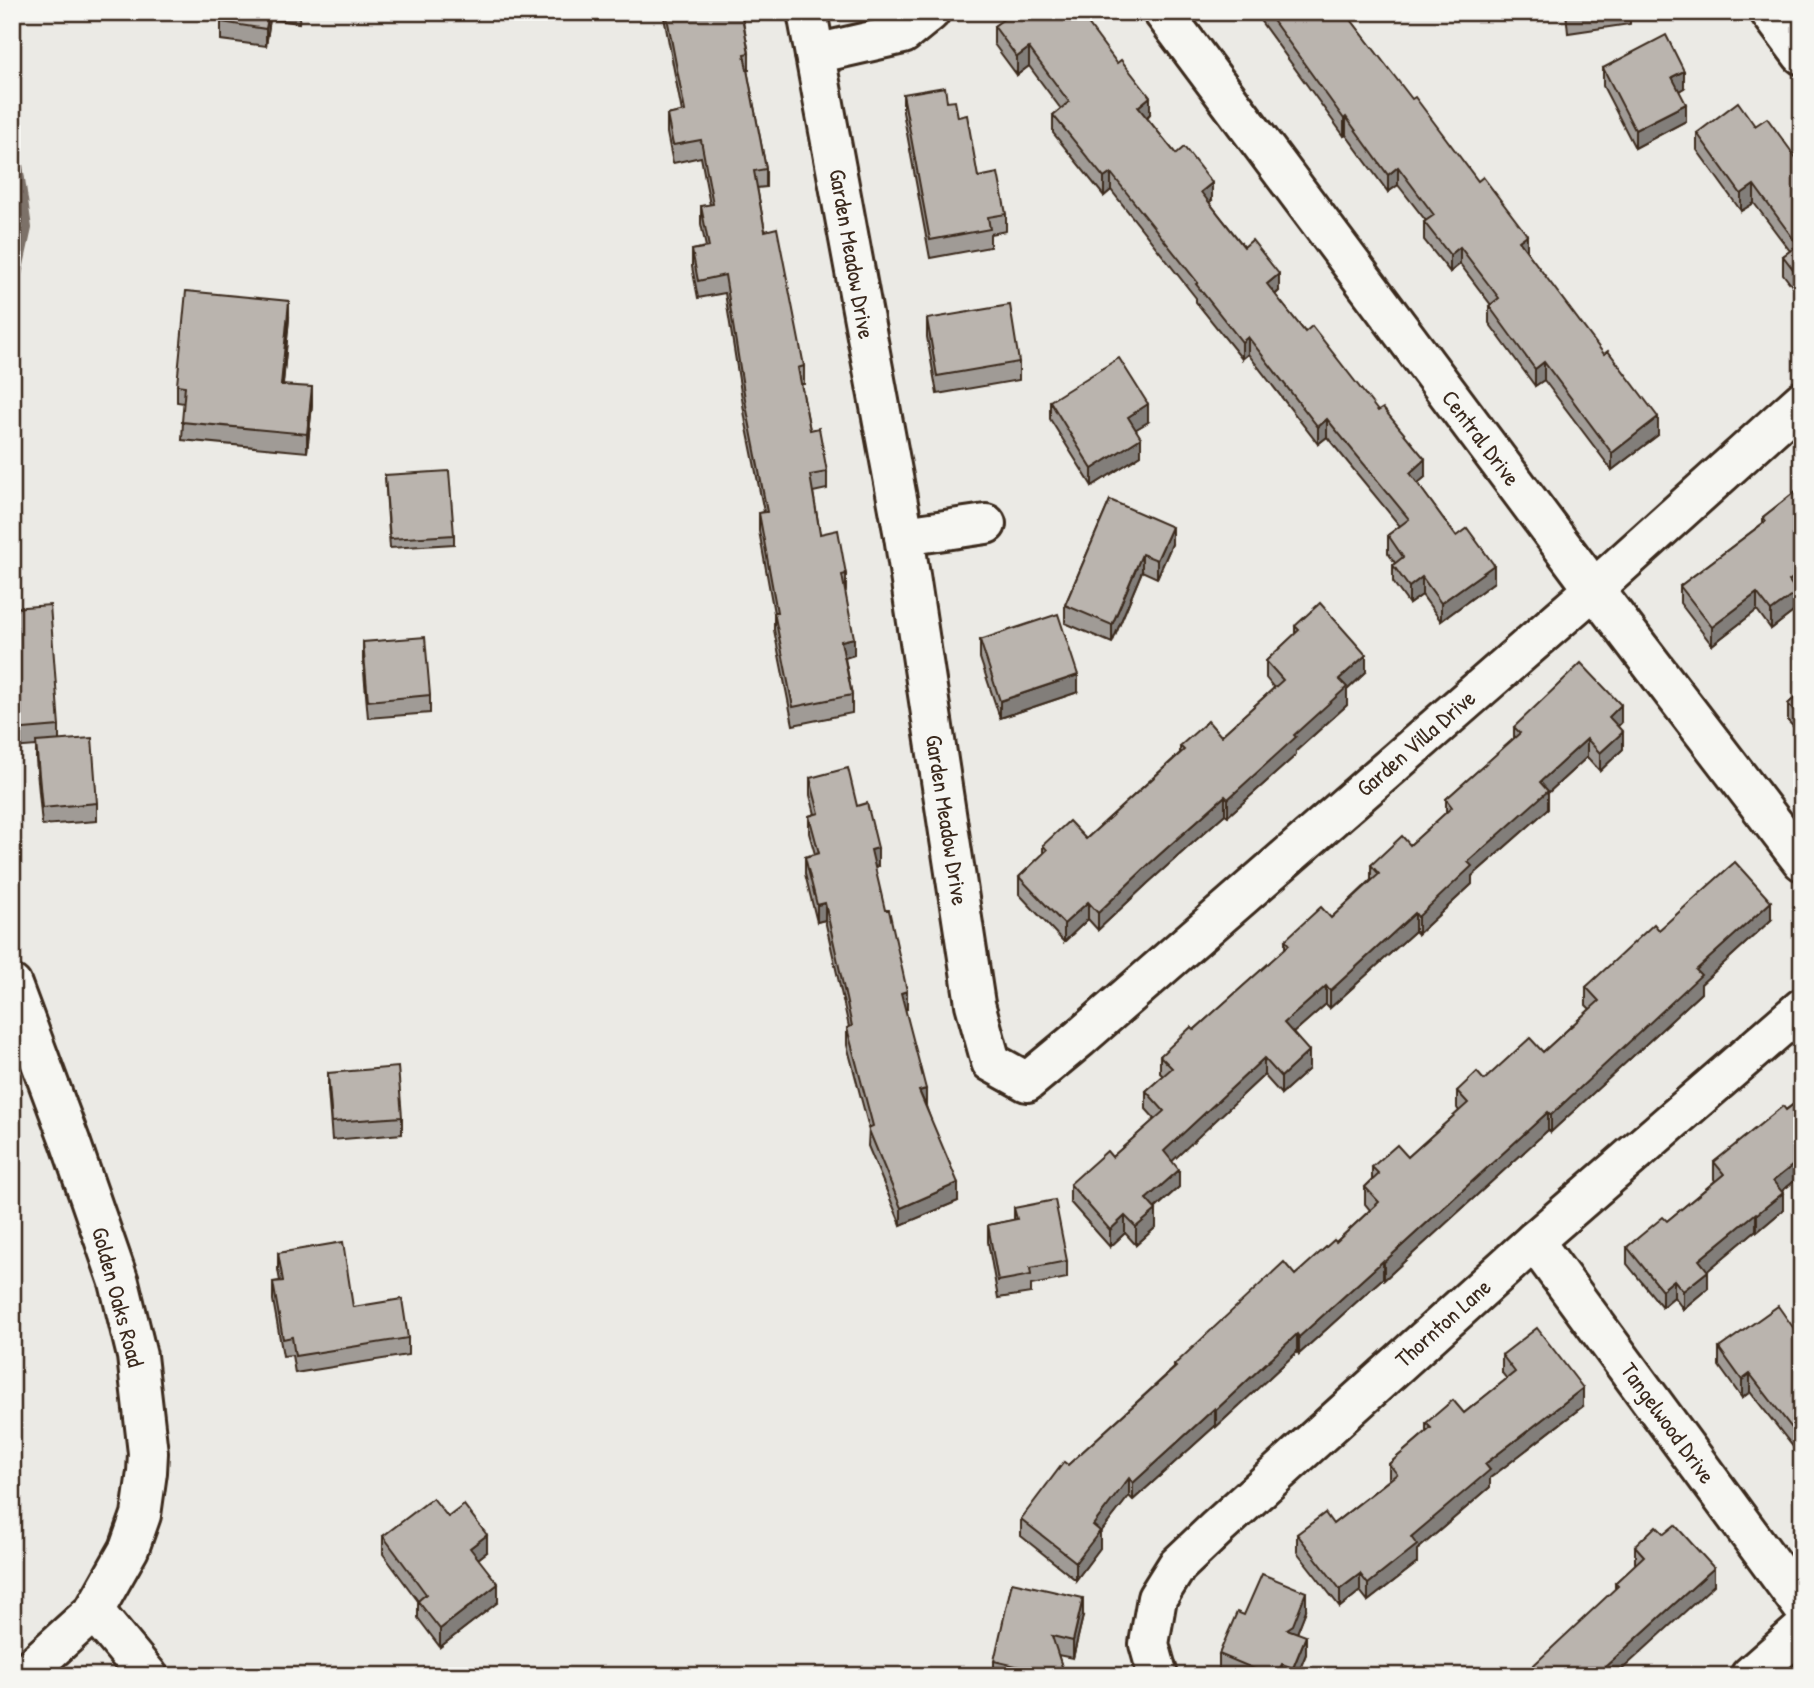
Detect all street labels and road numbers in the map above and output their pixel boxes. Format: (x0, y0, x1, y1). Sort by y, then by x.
street label: Garden Meadow Drive (822, 167, 883, 341)
street label: Central Drive (1435, 383, 1528, 492)
street label: Garden Villa Drive (1350, 682, 1482, 803)
street label: Garden Meadow Drive (919, 733, 976, 907)
street label: Golden Oaks Road (85, 1224, 152, 1370)
street label: Thornton Lane (1388, 1271, 1497, 1374)
street label: Tangelwood Drive (1614, 1356, 1723, 1489)

